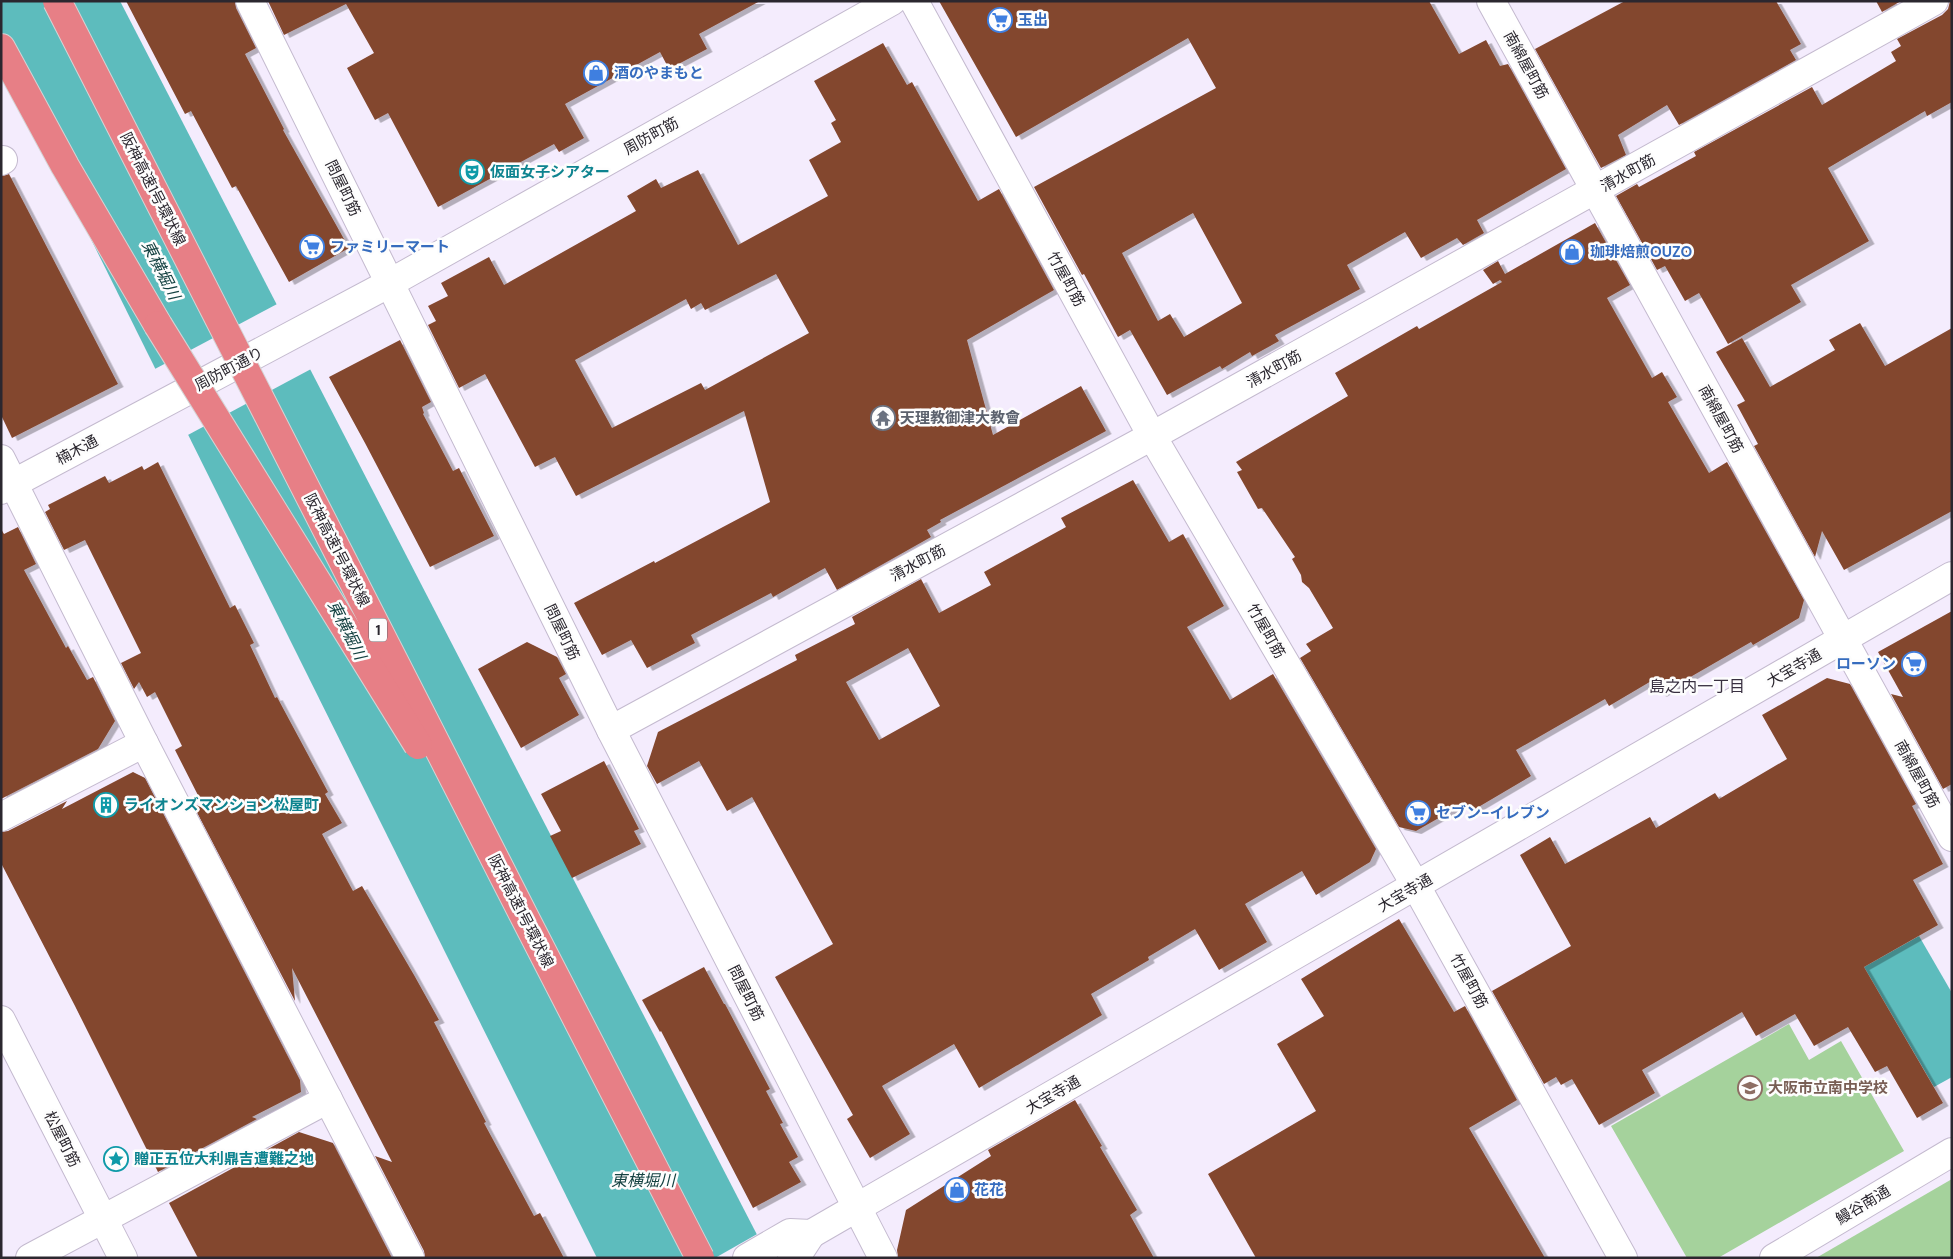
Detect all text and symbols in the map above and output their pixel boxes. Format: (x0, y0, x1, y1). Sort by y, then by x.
supermarket icon: 玉出 (987, 7, 1013, 33)
place label: 玉出 (1018, 10, 1048, 30)
street label: 南綿屋町筋 (1499, 27, 1553, 103)
shop icon: 酒のやまもと (583, 60, 609, 86)
place label: 酒のやまもと (614, 63, 704, 83)
street label: 周防町筋 (620, 113, 682, 159)
street label: 阪神高速1号環状線 (116, 129, 190, 249)
street label: 清水町筋 (1597, 150, 1659, 196)
street label: 問屋町筋 (321, 157, 365, 219)
theatre icon: 仮面女子シアター (459, 159, 485, 185)
place label: 仮面女子シアター (490, 162, 610, 182)
supermarket icon: ファミリーマート (299, 234, 325, 260)
water label: 東横堀川 (137, 237, 186, 305)
place label: ファミリーマート (330, 237, 450, 257)
shop icon: 珈琲焙煎OUZO (1559, 239, 1585, 265)
place label: 珈琲焙煎OUZO (1590, 242, 1692, 262)
street label: 竹屋町筋 (1043, 248, 1089, 310)
street label: 周防町通り (191, 343, 267, 395)
street label: 清水町筋 (1243, 346, 1305, 392)
street label: 南綿屋町筋 (1694, 381, 1748, 457)
temple icon: 天理教御津大教會 (870, 405, 896, 431)
place label: 天理教御津大教會 (900, 408, 1020, 428)
street label: 楠木通 (52, 431, 102, 469)
street label: 阪神高速1号環状線 (300, 490, 374, 610)
street label: 清水町筋 (887, 540, 949, 586)
water label: 東横堀川 (323, 597, 372, 665)
street label: 竹屋町筋 (1242, 600, 1290, 662)
street label: 問屋町筋 (540, 601, 584, 663)
road number: 1 (369, 618, 387, 642)
street label: 大宝寺通 (1763, 644, 1825, 692)
supermarket icon: ローソン (1901, 651, 1927, 677)
place label: ローソン (1836, 654, 1896, 674)
district label: 島之内一丁目 (1649, 676, 1745, 697)
street label: 南綿屋町筋 (1890, 736, 1944, 812)
building icon: ライオンズマンション松屋町 (93, 792, 119, 818)
place label: ライオンズマンション松屋町 (124, 795, 319, 815)
supermarket icon: セブン-イレブン (1405, 800, 1431, 826)
place label: セブン-イレブン (1436, 803, 1550, 823)
street label: 阪神高速1号環状線 (484, 851, 558, 971)
street label: 大宝寺通 (1374, 869, 1436, 917)
street label: 竹屋町筋 (1446, 950, 1492, 1012)
street label: 問屋町筋 (723, 962, 769, 1024)
street label: 大宝寺通 (1022, 1071, 1084, 1119)
school or university icon: 大阪市立南中学校 (1737, 1075, 1763, 1101)
place label: 大阪市立南中学校 (1768, 1078, 1888, 1098)
street label: 松屋町筋 (39, 1108, 85, 1170)
place icon: 贈正五位大利鼎吉遭難之地 (103, 1146, 129, 1172)
place label: 贈正五位大利鼎吉遭難之地 (134, 1149, 314, 1169)
water label: 東横堀川 (611, 1170, 677, 1191)
shop icon: 花花 (944, 1177, 970, 1203)
place label: 花花 (974, 1180, 1004, 1200)
street label: 鰻谷南通 (1832, 1181, 1894, 1229)

